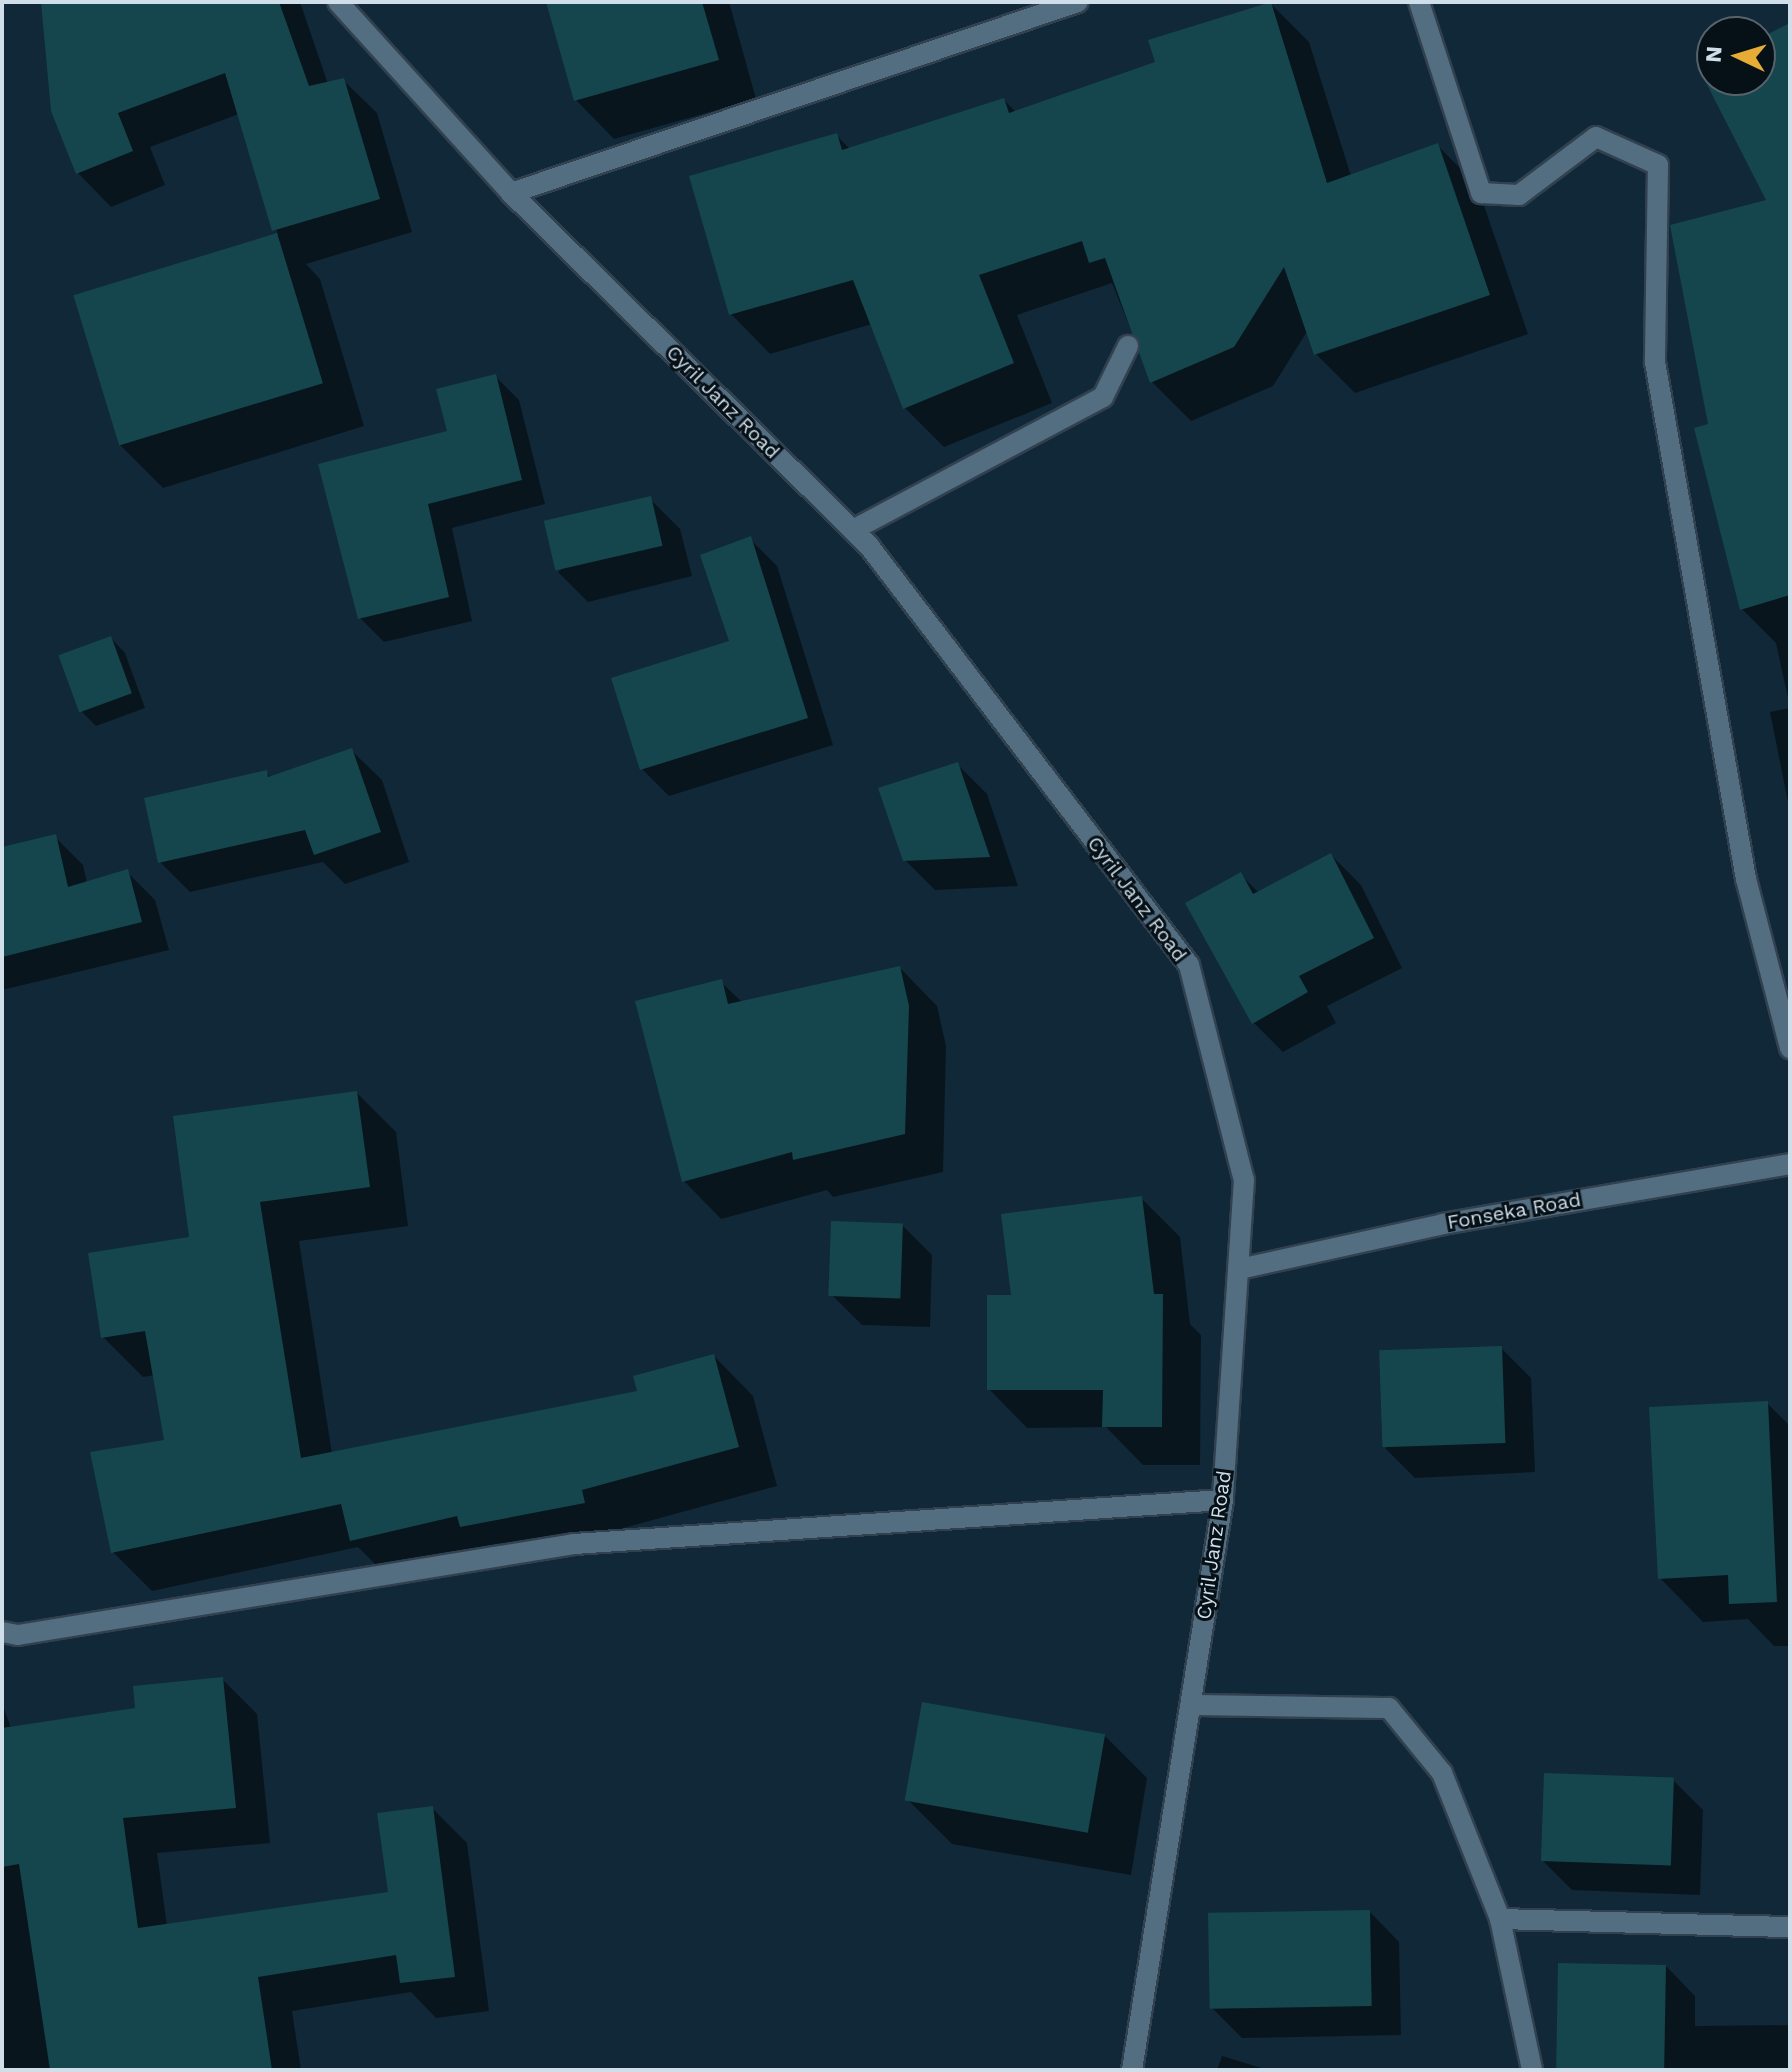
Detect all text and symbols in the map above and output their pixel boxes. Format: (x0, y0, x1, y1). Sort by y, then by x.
north arrow (1696, 16, 1776, 96)
text: N (1701, 45, 1727, 63)
street label: Cyril Janz Road (661, 340, 785, 464)
street label: Cyril Janz Road (1082, 831, 1192, 967)
street label: Fonseka Road (1445, 1187, 1583, 1235)
street label: Cyril Janz Road (1192, 1468, 1236, 1622)

